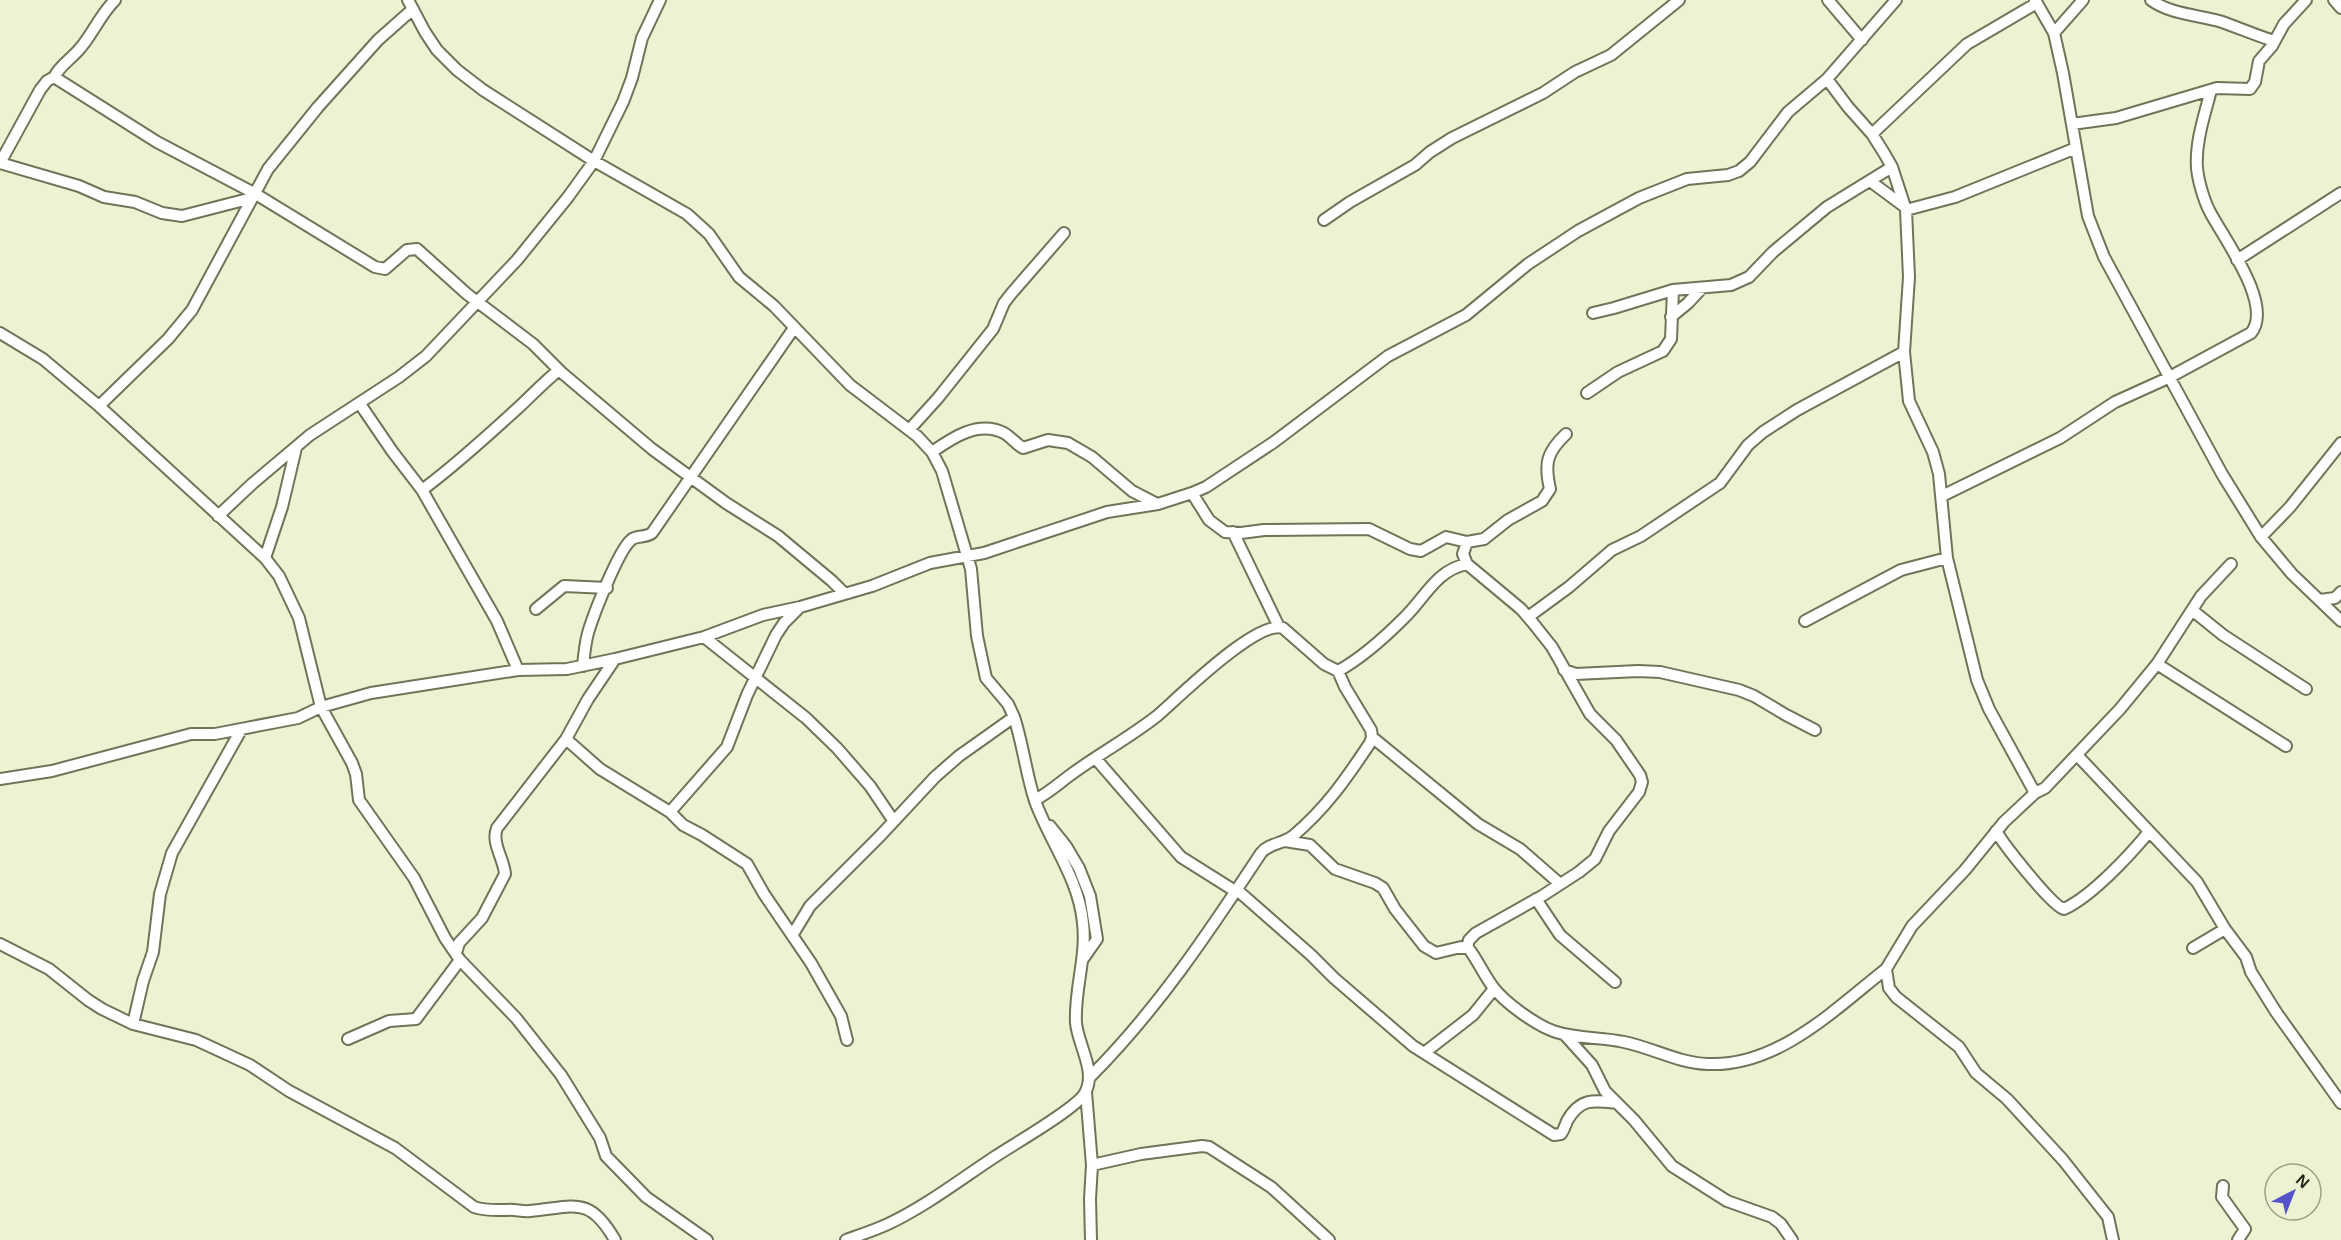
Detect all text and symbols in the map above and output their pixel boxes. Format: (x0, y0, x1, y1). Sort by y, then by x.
north arrow (2263, 1162, 2323, 1222)
text: N (2293, 1171, 2313, 1191)

